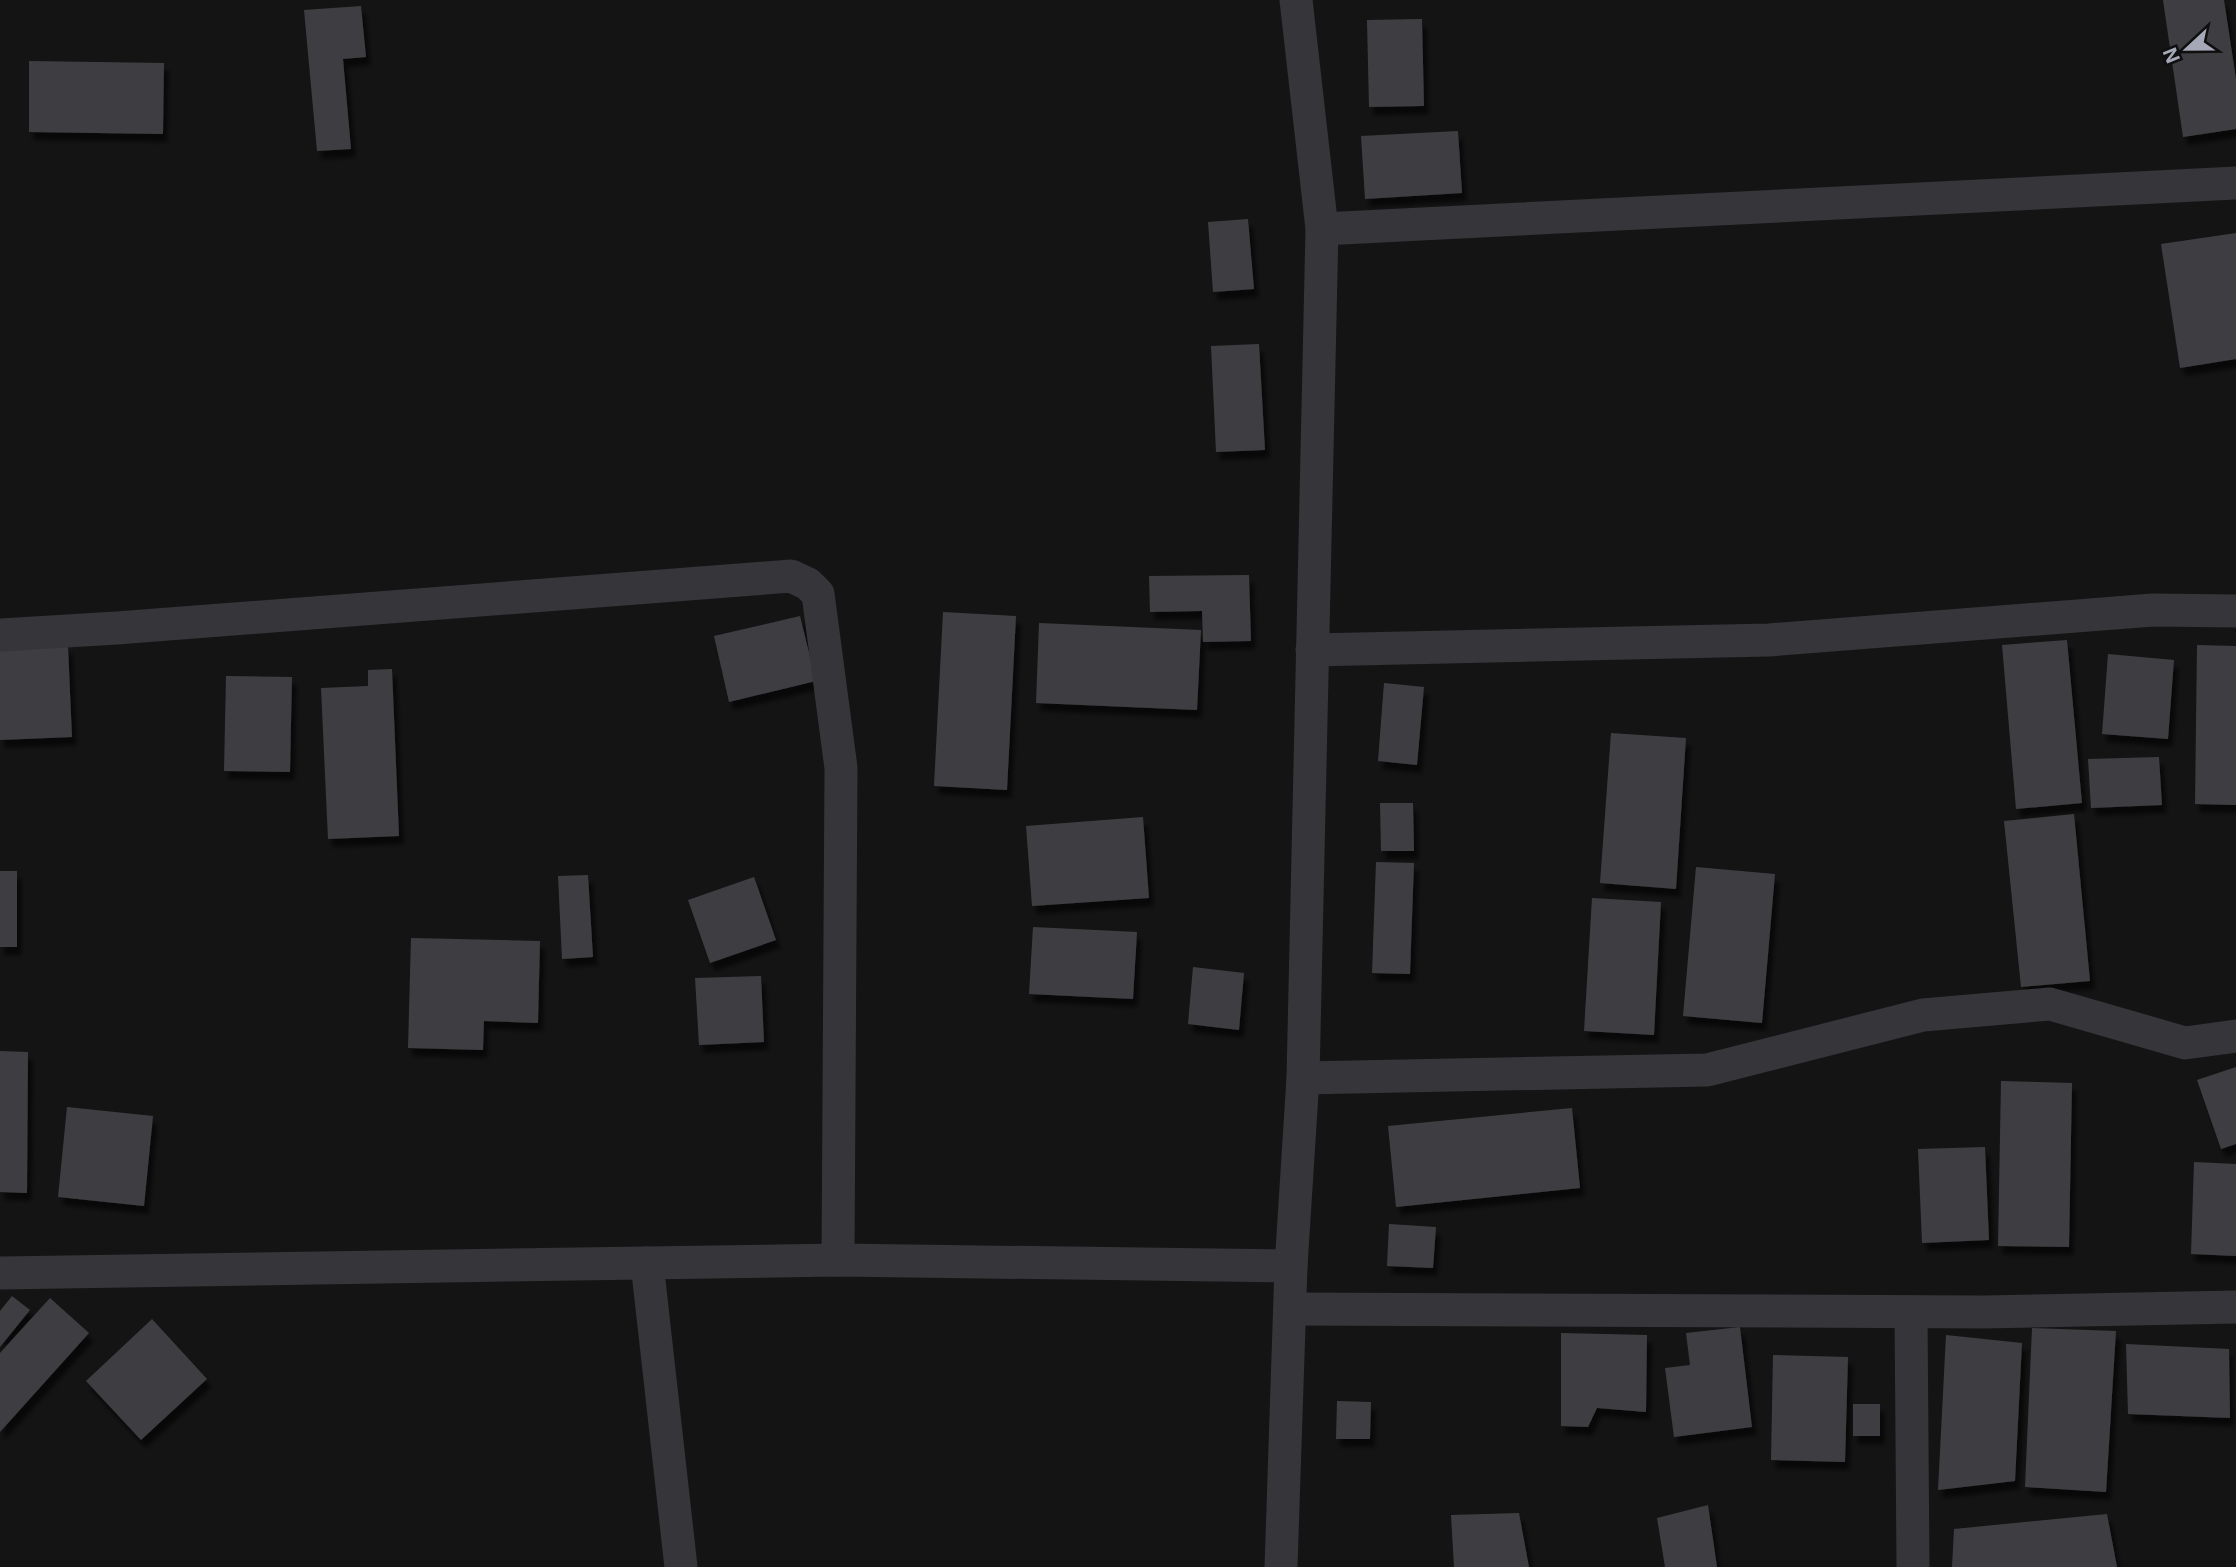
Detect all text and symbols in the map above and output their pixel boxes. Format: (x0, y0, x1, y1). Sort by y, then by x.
north arrow (2152, 14, 2222, 84)
text: N (2158, 44, 2185, 66)

